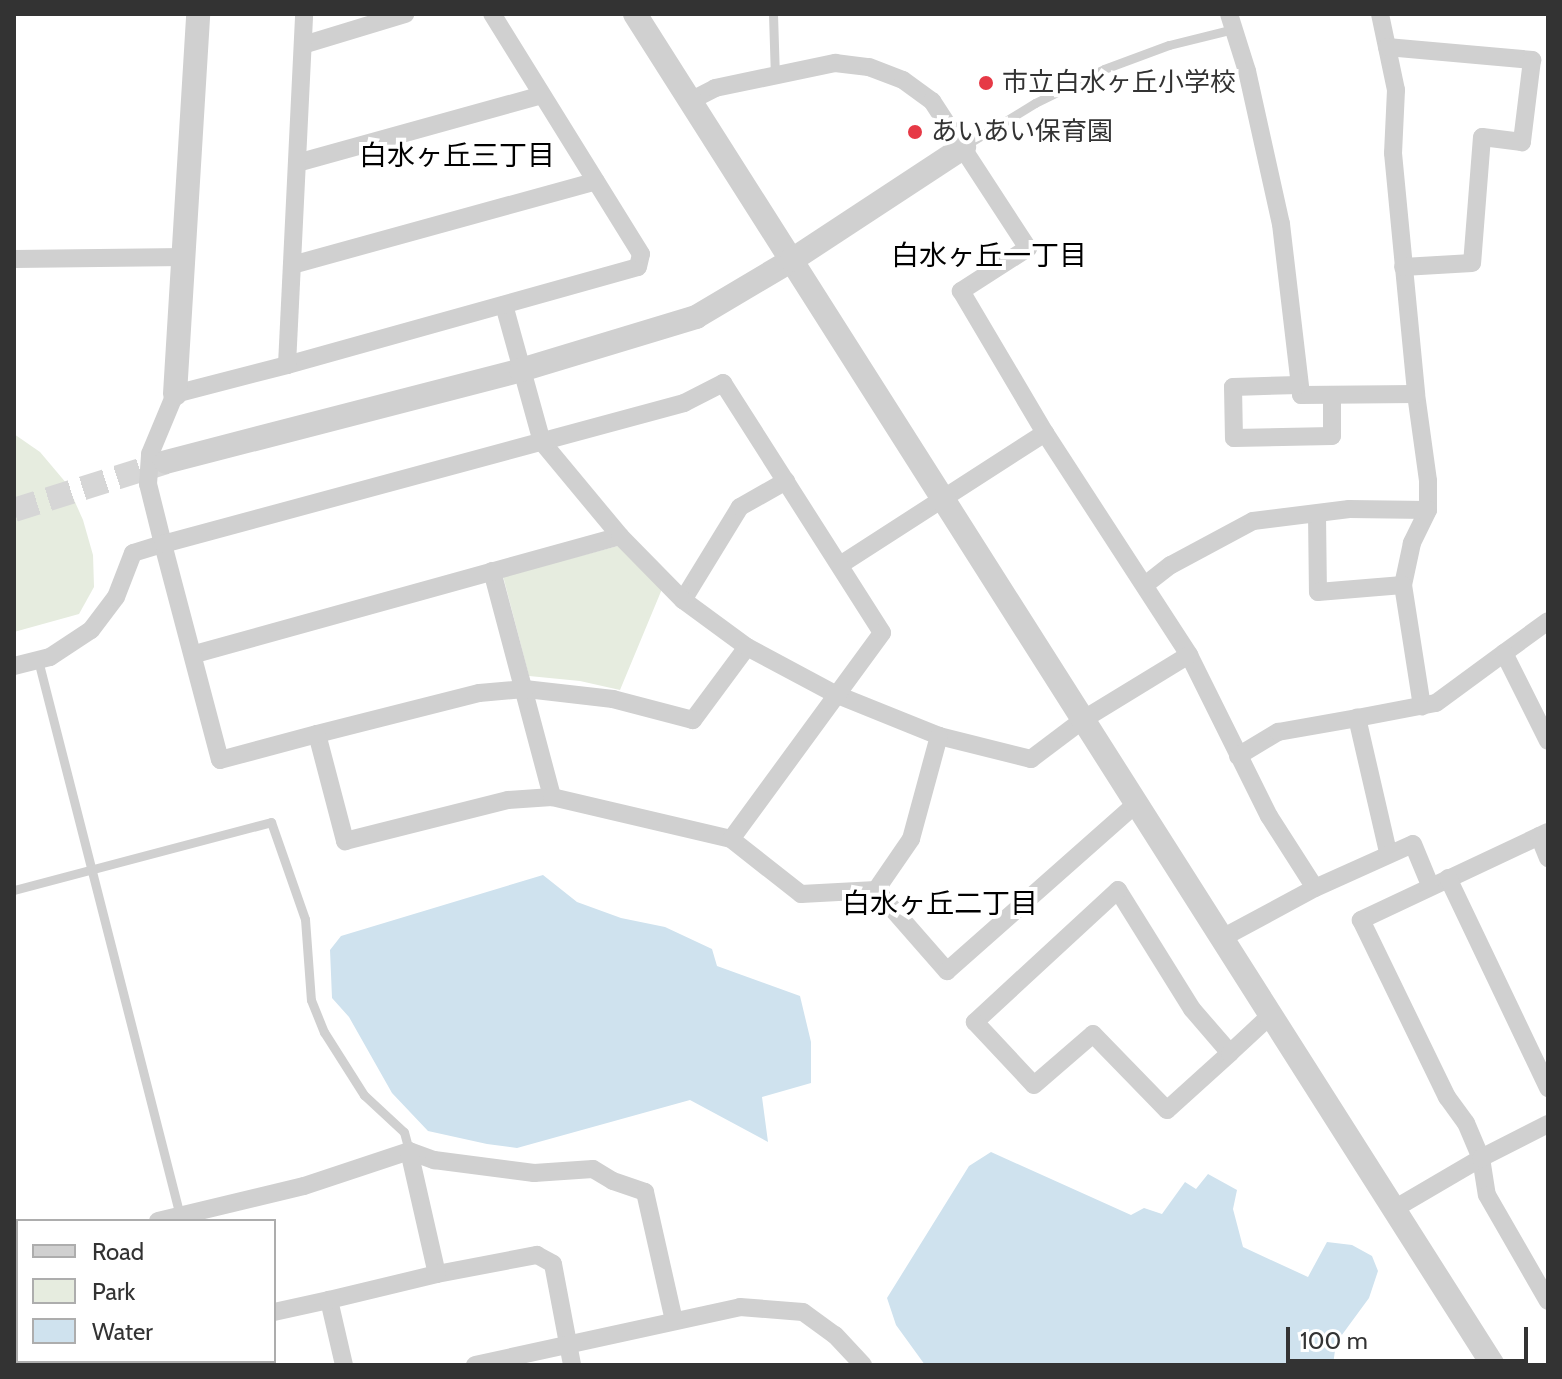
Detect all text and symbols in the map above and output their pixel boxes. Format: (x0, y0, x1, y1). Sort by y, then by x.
place label: 市立白水ヶ丘小学校 (1002, 67, 1236, 99)
marker: 市立白水ヶ丘小学校 (977, 74, 995, 92)
place label: あいあい保育園 (931, 116, 1113, 148)
marker: あいあい保育園 (906, 123, 924, 141)
district label: 白水ヶ丘三丁目 (359, 138, 555, 172)
district label: 白水ヶ丘一丁目 (891, 238, 1087, 272)
district label: 白水ヶ丘二丁目 (842, 886, 1038, 920)
legend (16, 1219, 276, 1363)
text: Road (92, 1237, 144, 1266)
text: Park (92, 1277, 135, 1306)
scale bar (1290, 1311, 1532, 1361)
text: Water (92, 1317, 153, 1346)
text: 100 m (1300, 1326, 1368, 1355)

